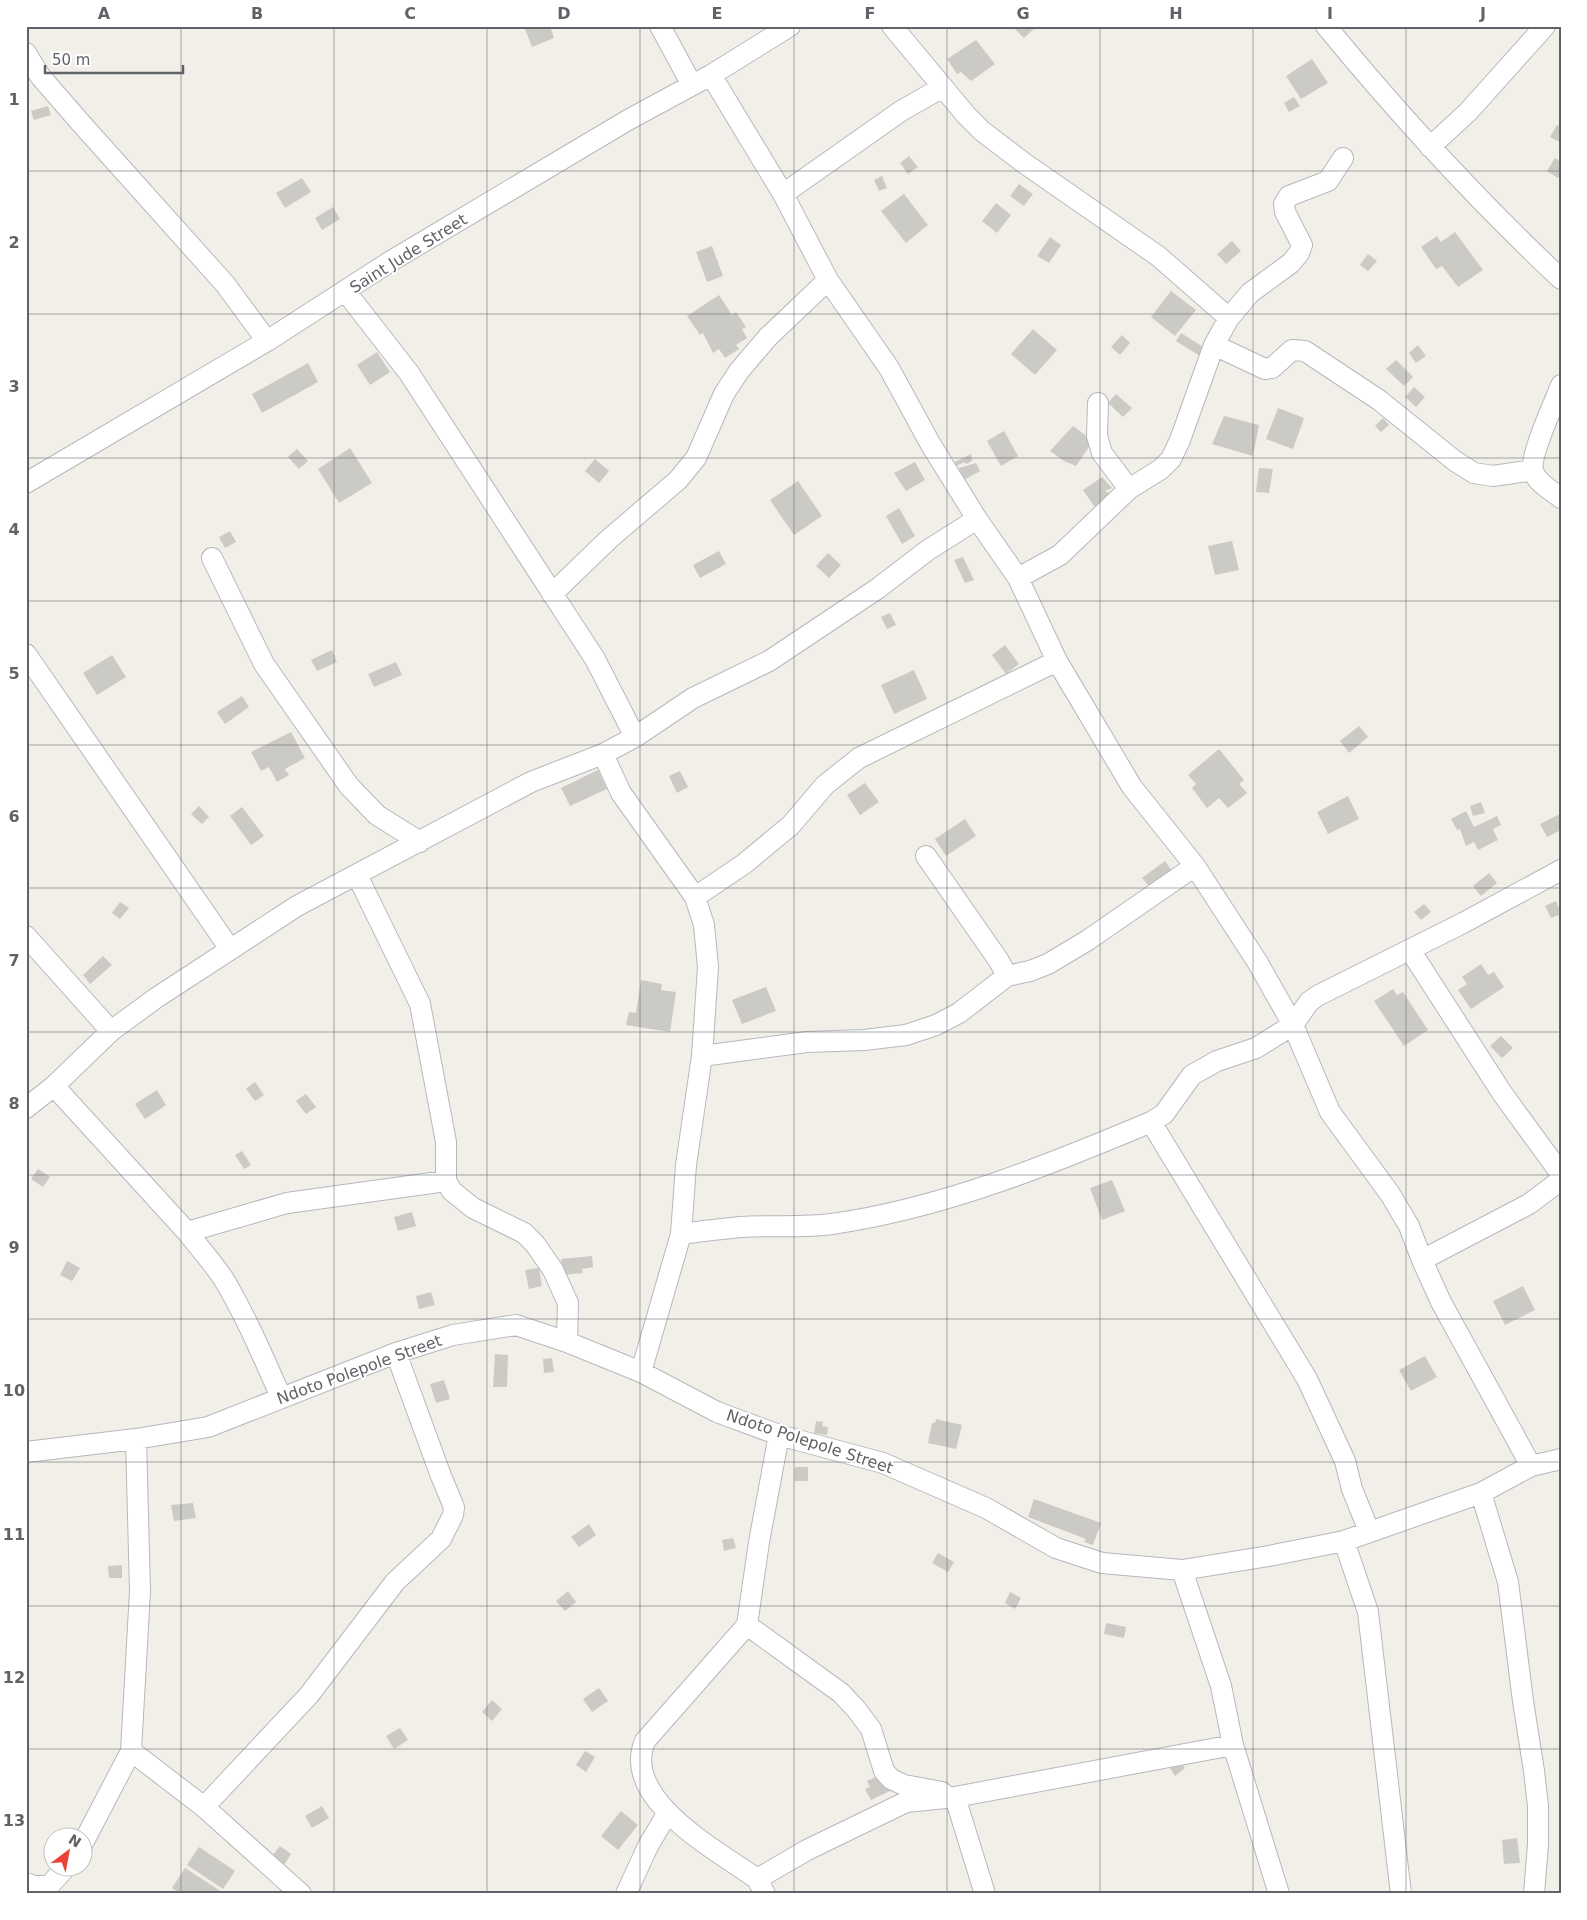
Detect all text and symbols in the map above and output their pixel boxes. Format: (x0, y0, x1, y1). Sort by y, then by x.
text: A (98, 4, 111, 23)
text: B (251, 4, 263, 23)
text: C (404, 4, 416, 23)
text: D (557, 4, 571, 23)
text: E (712, 4, 722, 23)
text: F (865, 4, 875, 23)
text: G (1016, 4, 1030, 23)
text: H (1169, 4, 1183, 23)
text: I (1327, 4, 1333, 23)
text: J (1479, 4, 1486, 23)
scale bar (45, 42, 182, 74)
text: 50 m (52, 51, 90, 69)
text: 1 (8, 90, 20, 109)
street label: Saint Jude Street (346, 210, 470, 297)
text: 2 (8, 233, 20, 252)
text: 3 (8, 377, 20, 396)
text: 4 (8, 520, 20, 539)
text: 5 (8, 664, 20, 683)
text: 6 (8, 807, 20, 826)
text: 7 (8, 951, 20, 970)
text: 8 (8, 1094, 20, 1113)
text: 9 (8, 1238, 20, 1257)
street label: Ndoto Polepole Street (274, 1331, 444, 1408)
text: 10 (3, 1381, 25, 1400)
street label: Ndoto Polepole Street (724, 1406, 896, 1477)
text: 11 (3, 1525, 25, 1544)
text: 12 (3, 1668, 25, 1687)
text: 13 (3, 1811, 25, 1830)
north arrow (42, 1828, 92, 1878)
text: N (66, 1831, 84, 1851)

